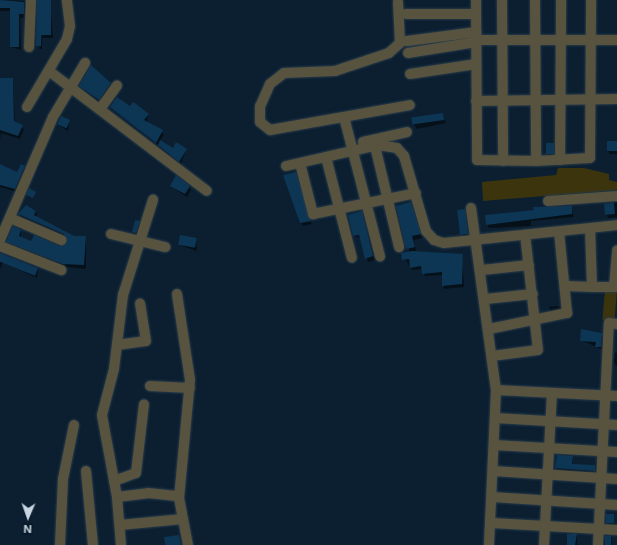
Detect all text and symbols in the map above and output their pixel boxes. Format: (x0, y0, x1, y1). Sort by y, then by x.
north arrow (8, 497, 48, 537)
text: N (23, 522, 32, 536)

